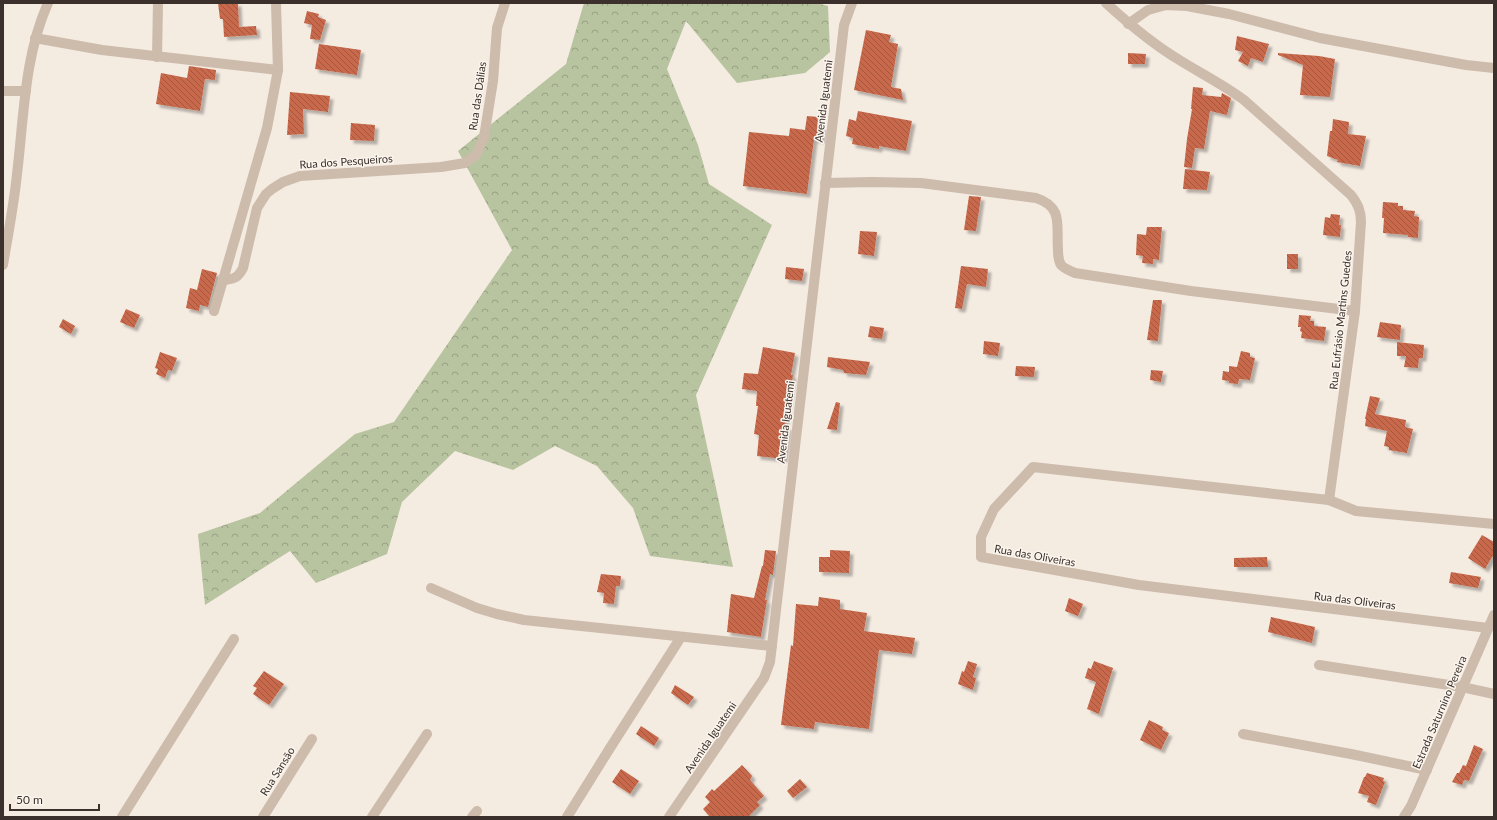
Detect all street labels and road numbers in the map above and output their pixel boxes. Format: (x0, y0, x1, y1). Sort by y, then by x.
street label: Avenida Iguatemi (811, 59, 835, 143)
street label: Rua das Dálias (466, 60, 488, 131)
street label: Rua dos Pesqueiros (299, 151, 393, 171)
street label: Rua Eufrásio Martins Guedes (1326, 250, 1354, 390)
street label: Avenida Iguatemi (773, 380, 797, 464)
street label: Rua das Oliveiras (993, 541, 1077, 569)
street label: Rua das Oliveiras (1313, 589, 1397, 611)
street label: Estrada Saturnino Pereira (1409, 653, 1469, 771)
street label: Avenida Iguatemi (681, 699, 739, 775)
street label: Rua Sansão (257, 744, 297, 798)

